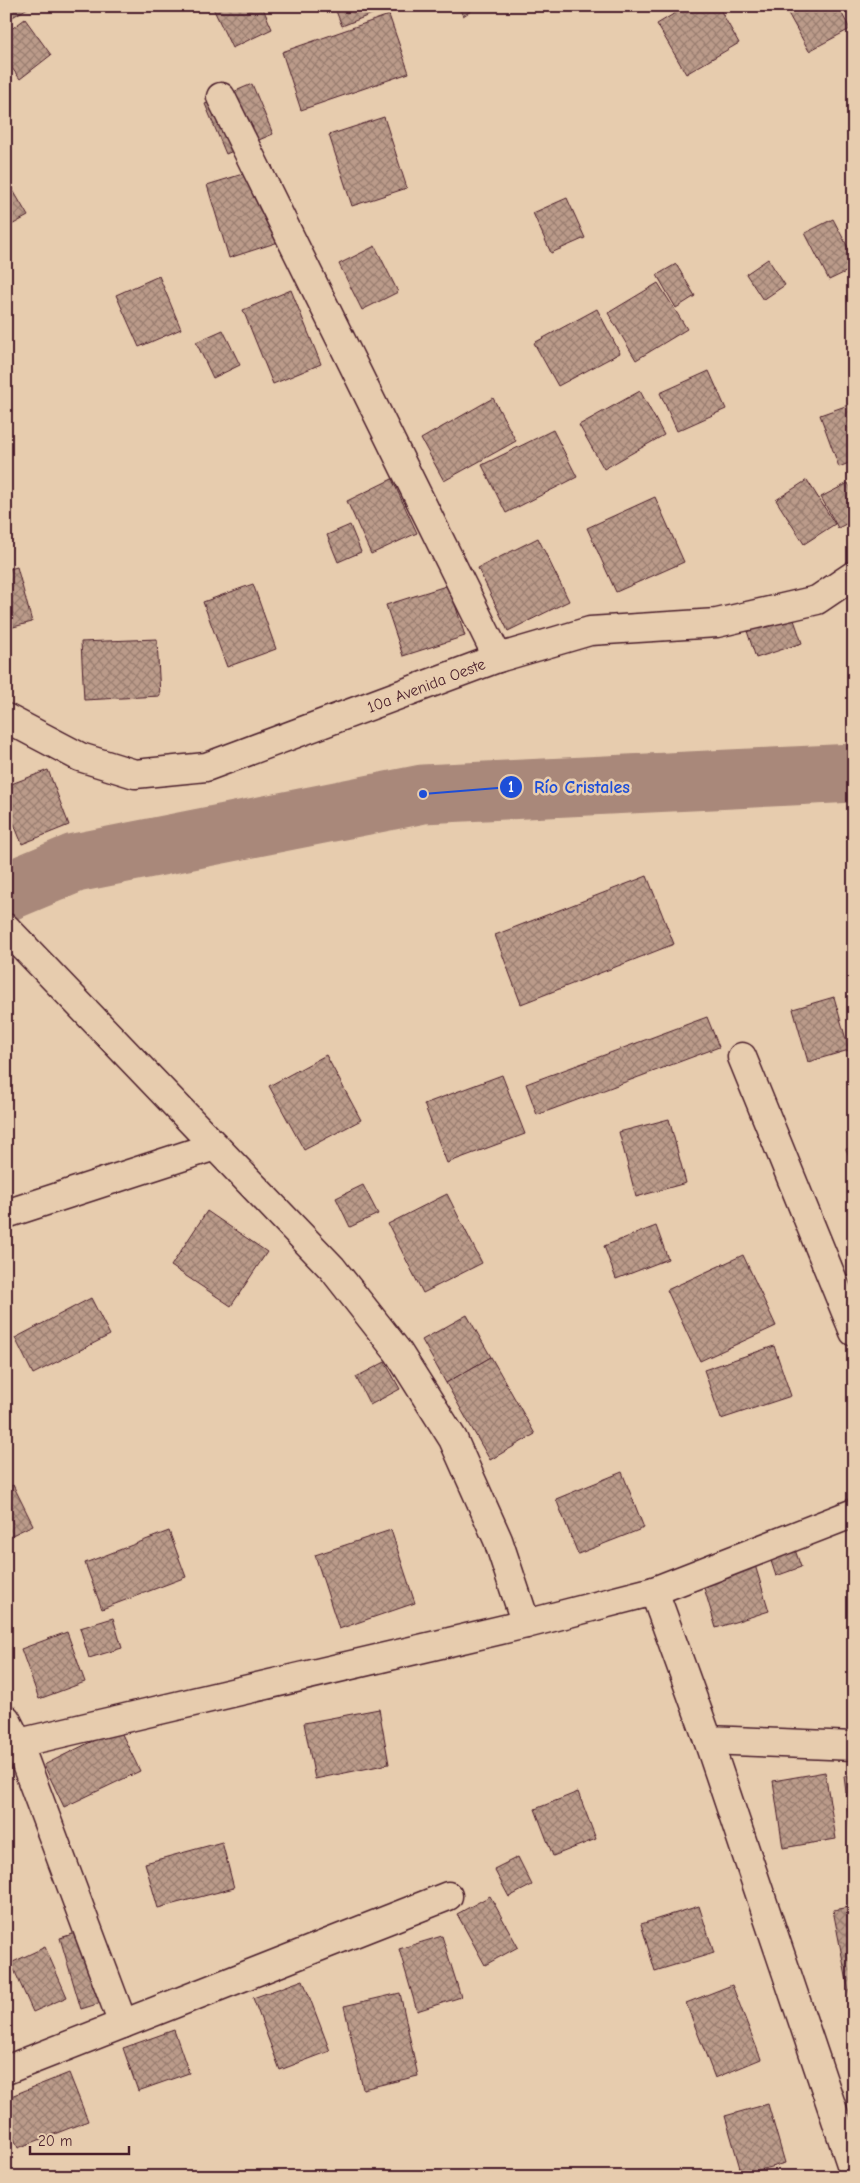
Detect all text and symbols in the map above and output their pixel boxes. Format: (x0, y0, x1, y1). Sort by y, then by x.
street label: 10a Avenida Oeste (365, 655, 488, 717)
callout: Río Cristales (499, 770, 640, 803)
text: Río Cristales (534, 777, 630, 798)
text: 1 (508, 778, 514, 796)
scale bar (30, 2123, 129, 2155)
text: 20 m (38, 2132, 72, 2150)

